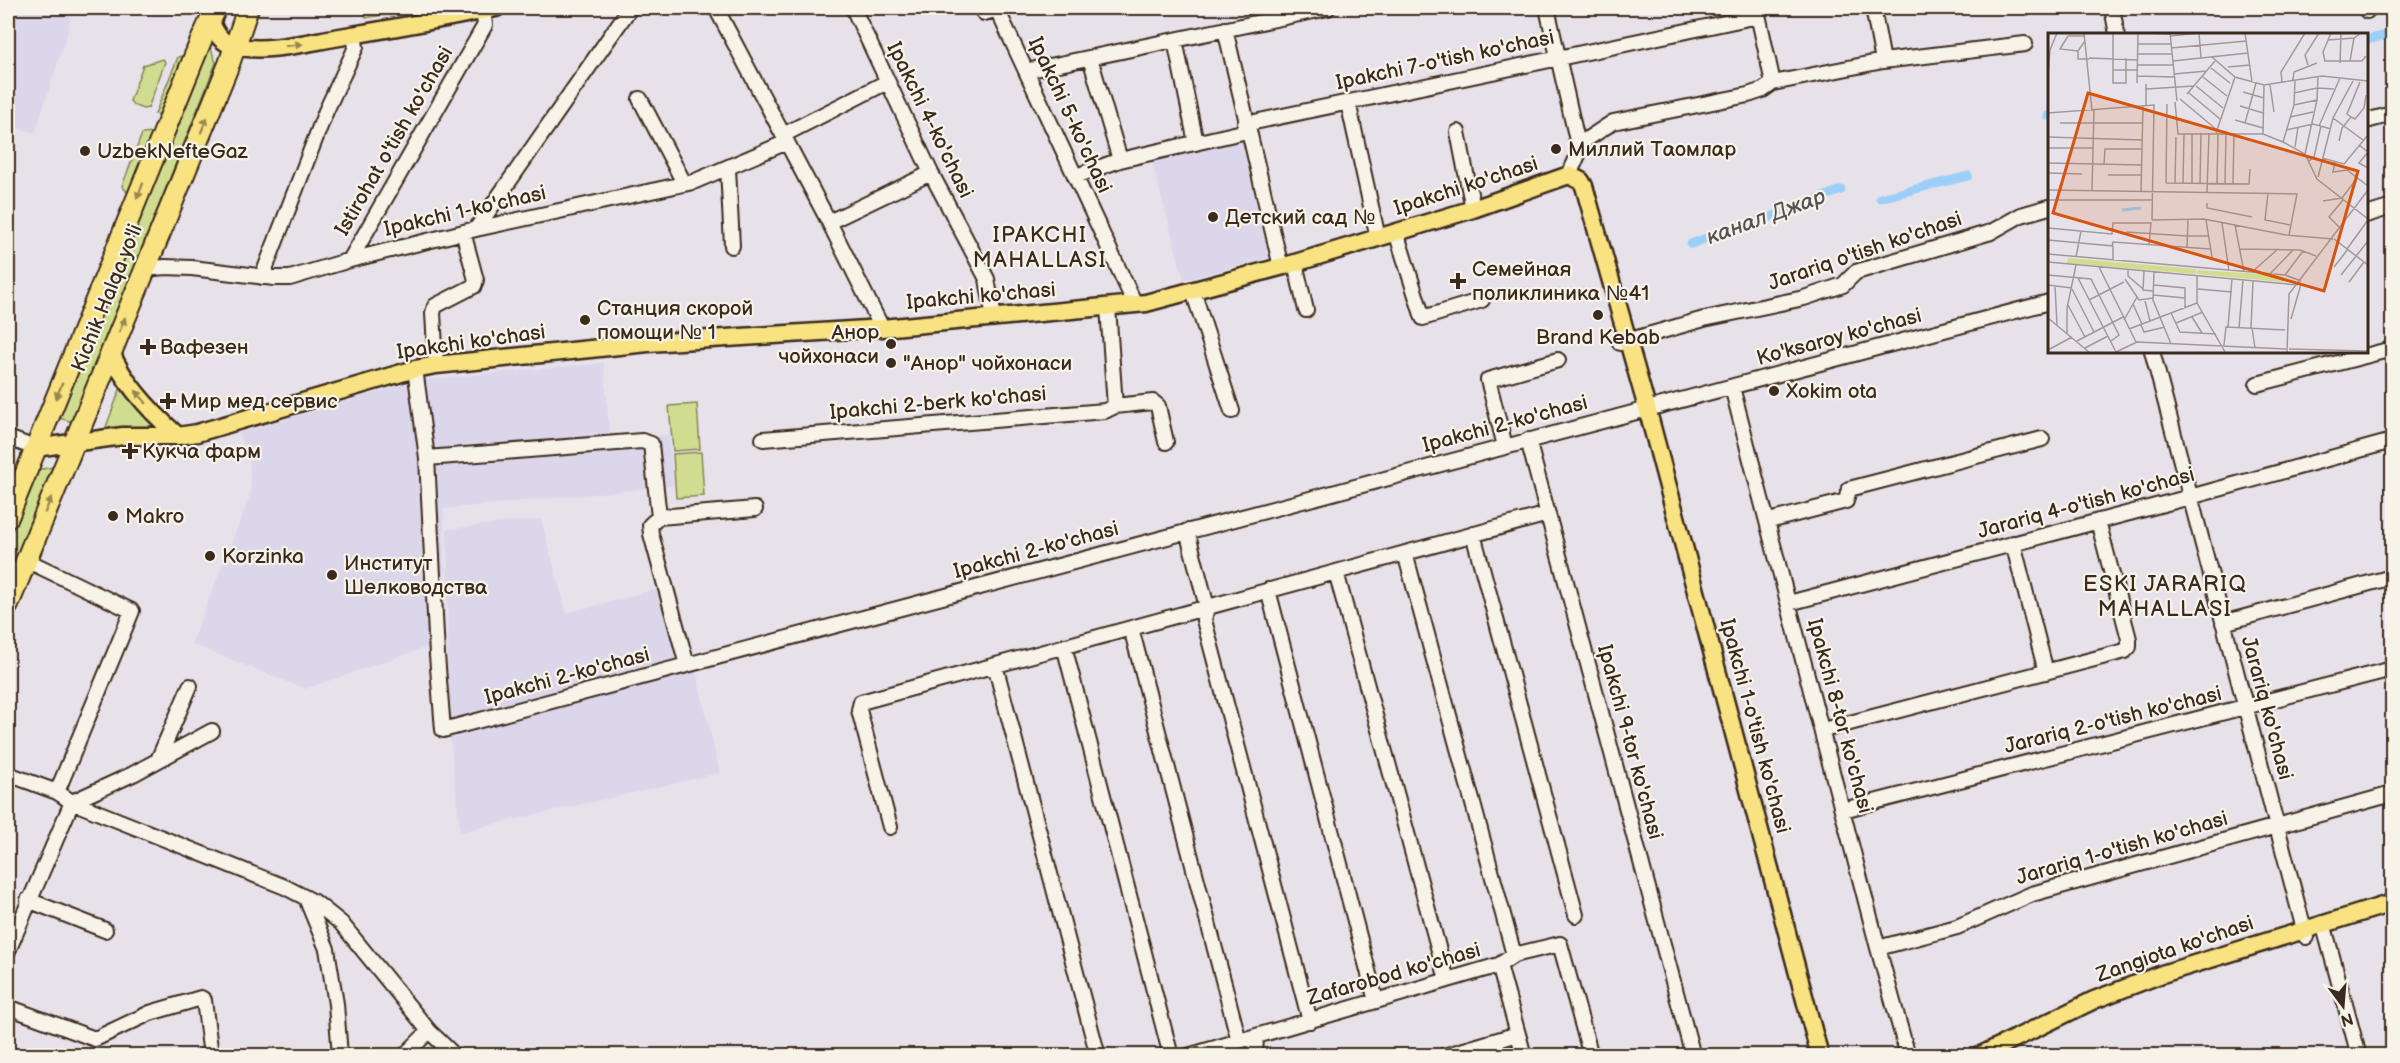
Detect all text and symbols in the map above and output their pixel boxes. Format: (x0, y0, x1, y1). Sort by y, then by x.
street label: Ipakchi 7-o'tish ko'chasi (1334, 25, 1556, 95)
street label: Ipakchi 5-ko'chasi (1023, 33, 1117, 197)
inset map (2048, 33, 2367, 352)
street label: Ipakchi 4-ko'chasi (881, 38, 979, 202)
one-way arrow (284, 40, 303, 49)
street label: Istirohat o'tish ko'chasi (330, 42, 458, 240)
one-way arrow (200, 116, 209, 134)
place label: Миллий Таомлар (1568, 137, 1736, 162)
place label: UzbekNefteGaz (97, 139, 249, 164)
marker: Миллий Таомлар (1549, 142, 1563, 156)
marker: UzbekNefteGaz (78, 144, 92, 158)
street label: Ipakchi ko'chasi (1391, 151, 1541, 221)
street label: Ipakchi 1-ko'chasi (382, 180, 548, 242)
one-way arrow (135, 182, 144, 200)
water label: канал Джар (1703, 183, 1829, 251)
place label: Детский сад № (1225, 205, 1375, 230)
street label: Jarariq o'tish ko'chasi (1765, 206, 1965, 296)
marker: Детский сад № (1206, 210, 1220, 224)
street label: Kichik Halqa yo'li (66, 221, 148, 375)
district label: IPAKCHI MAHALLASI (973, 222, 1107, 274)
place label: Семейная поликлиника №41 (1472, 257, 1649, 306)
marker: Семейная поликлиника №41 (1449, 272, 1467, 290)
street label: Ipakchi ko'chasi (905, 277, 1057, 315)
place label: Станция скорой помощи № 1 (597, 296, 753, 345)
street label: Ko'ksaroy ko'chasi (1754, 303, 1924, 371)
marker: Brand Kebab (1591, 308, 1605, 322)
marker: Станция скорой помощи № 1 (578, 313, 592, 327)
one-way arrow (118, 316, 127, 334)
street label: Ipakchi ko'chasi (395, 319, 547, 365)
place label: Анор чойхонаси (779, 320, 879, 369)
place label: Brand Kebab (1536, 325, 1660, 350)
place label: Вафезен (160, 335, 249, 360)
marker: Анор чойхонаси (884, 337, 898, 351)
marker: Вафезен (141, 340, 155, 354)
place label: "Анор" чойхонаси (903, 351, 1072, 376)
marker: "Анор" чойхонаси (884, 356, 898, 370)
place label: Xokim ota (1785, 379, 1877, 404)
street label: Ipakchi 2-berk ko'chasi (828, 381, 1048, 425)
one-way arrow (54, 382, 63, 400)
marker: Xokim ota (1767, 384, 1781, 398)
place label: Мир мед сервис (180, 389, 338, 414)
one-way arrow (135, 390, 148, 405)
street label: Ipakchi 2-ko'chasi (1420, 390, 1590, 458)
marker: Мир мед сервис (161, 394, 175, 408)
place label: Кукча фарм (142, 439, 261, 464)
marker: Кукча фарм (123, 444, 137, 458)
street label: Jarariq 4-o'tish ko'chasi (1975, 462, 2197, 544)
one-way arrow (43, 496, 53, 514)
place label: Makro (125, 504, 184, 529)
marker: Makro (106, 509, 120, 523)
street label: Ipakchi 2-ko'chasi (951, 516, 1121, 584)
place label: Korzinka (222, 544, 304, 569)
marker: Korzinka (203, 549, 217, 563)
place label: Институт Шелководства (344, 551, 488, 600)
marker: Институт Шелководства (325, 568, 339, 582)
district label: ESKI JARARIQ MAHALLASI (2083, 571, 2247, 623)
street label: Ipakchi 1-o'tish ko'chasi (1714, 616, 1796, 836)
street label: Ipakchi 8-tor ko'chasi (1802, 616, 1878, 816)
street label: Jarariq ko'chasi (2236, 633, 2298, 783)
street label: Ipakchi 2-ko'chasi (482, 642, 652, 710)
street label: Ipakchi 9-tor ko'chasi (1592, 642, 1668, 842)
street label: Jarariq 2-o'tish ko'chasi (2002, 681, 2224, 759)
street label: Jarariq 1-o'tish ko'chasi (2013, 806, 2231, 890)
street label: Zangiota ko'chasi (2092, 910, 2257, 988)
street label: Zafarobod ko'chasi (1304, 937, 1483, 1011)
north arrow (2313, 976, 2373, 1036)
text: N (2338, 1008, 2355, 1030)

